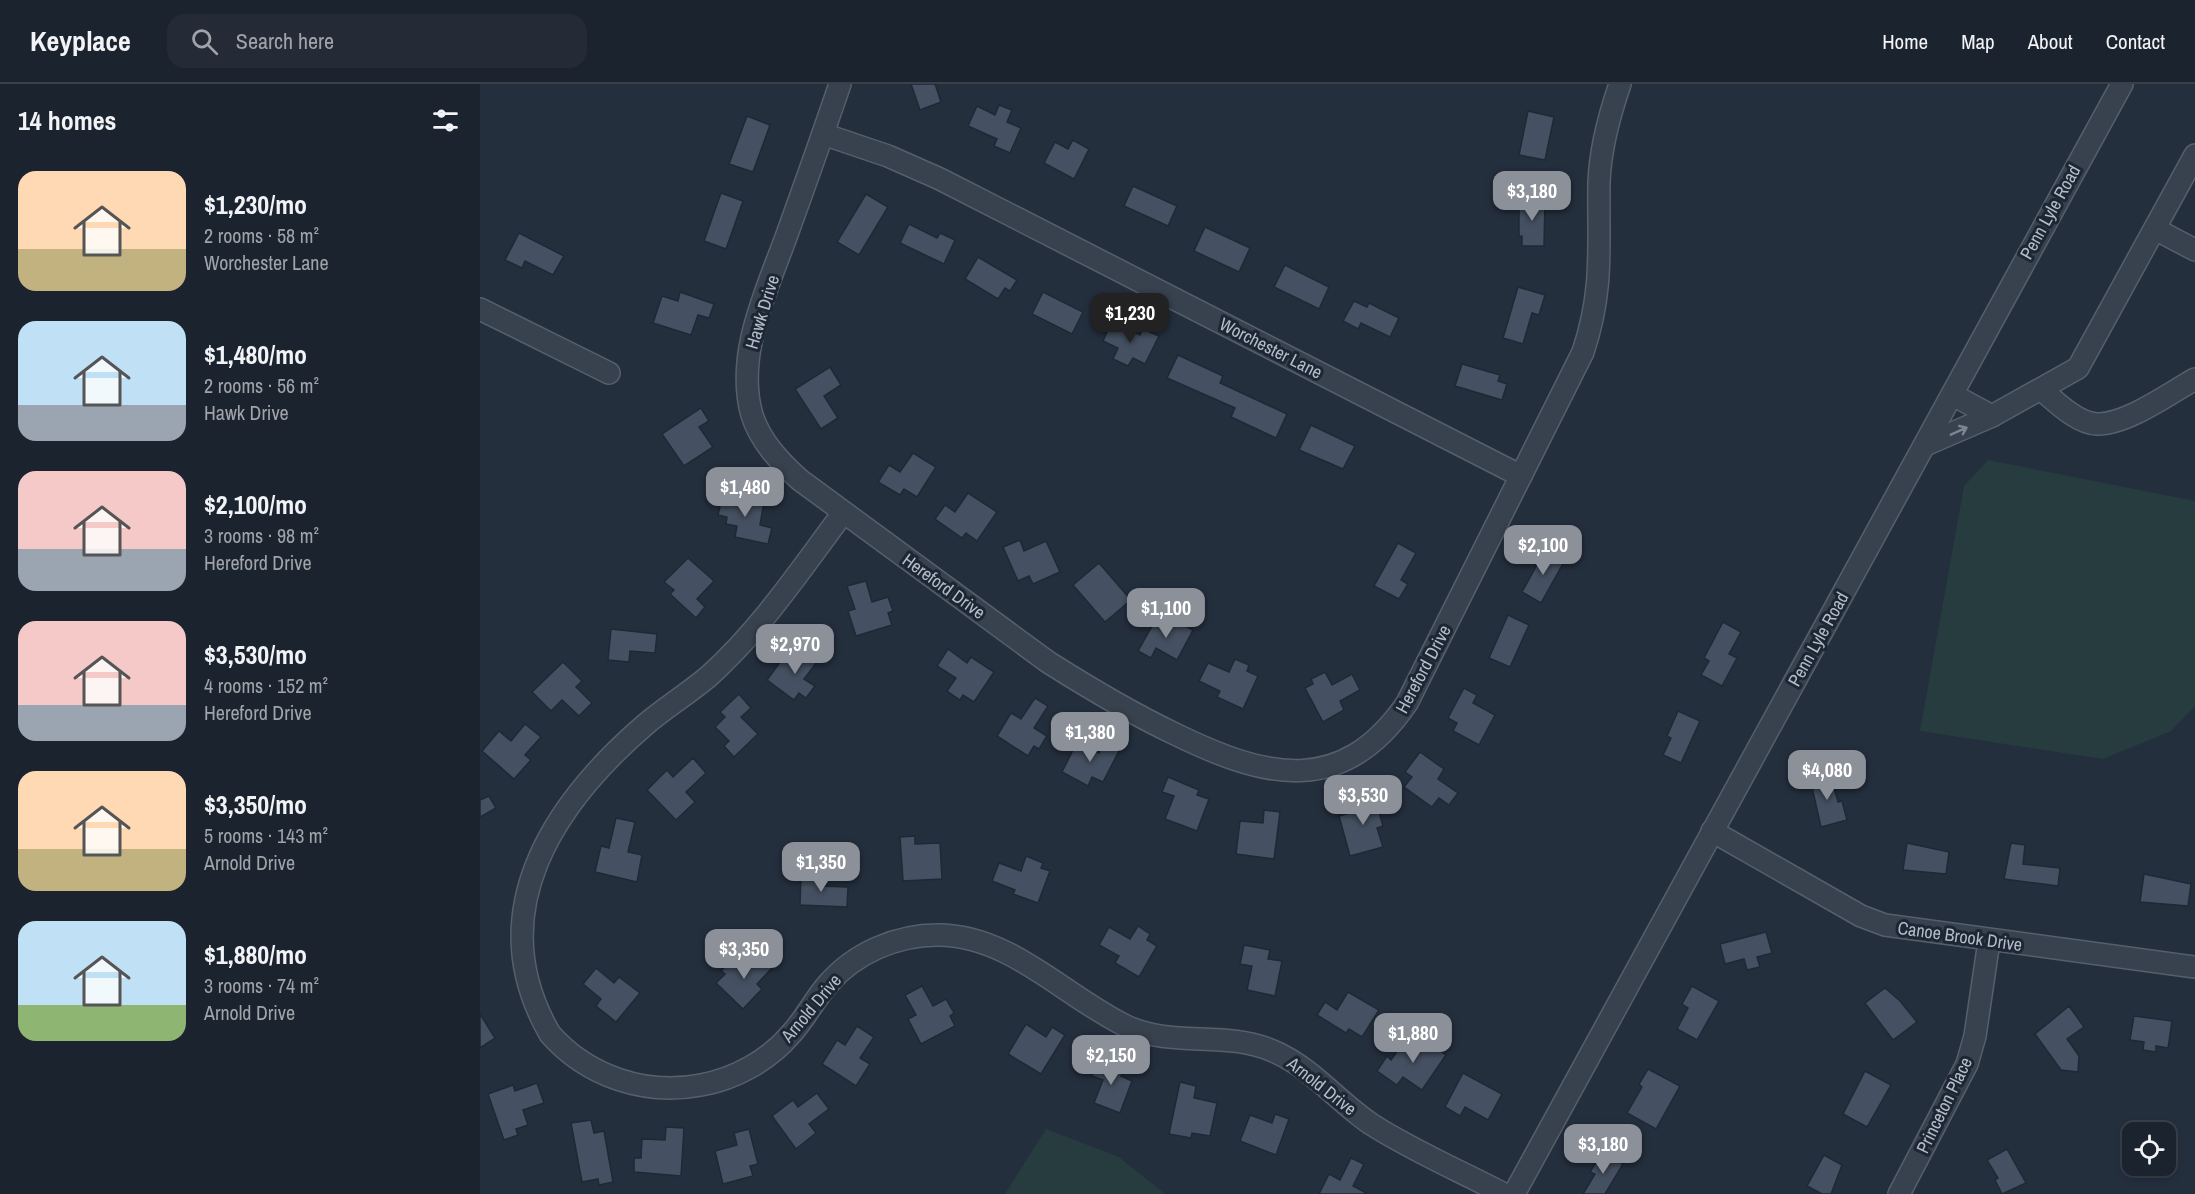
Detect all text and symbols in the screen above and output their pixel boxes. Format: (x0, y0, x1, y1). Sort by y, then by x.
search box (167, 14, 587, 68)
text: Keyplace (30, 22, 131, 60)
icon: search (188, 25, 221, 58)
text: Search here (236, 26, 334, 56)
text: Home (1882, 27, 1928, 56)
text: Map (1961, 27, 1995, 56)
text: About (2028, 27, 2073, 56)
text: Contact (2106, 27, 2165, 56)
text: 14 homes (18, 103, 116, 138)
icon: filters (429, 104, 462, 137)
street label: Penn Lyle Road (2014, 160, 2086, 264)
pin: $3,180 (1483, 171, 1581, 222)
text: $3,180 (1507, 177, 1557, 204)
text: $1,230/mo (204, 187, 307, 222)
icon: home (66, 195, 138, 267)
text: 2 rooms · 58 m² (204, 222, 319, 249)
text: Worchester Lane (204, 249, 329, 276)
street label: Hawk Drive (739, 272, 785, 352)
pin: $1,230 (1081, 293, 1179, 344)
text: $1,230 (1105, 299, 1155, 326)
street label: Worchester Lane (1215, 311, 1327, 385)
text: $1,480/mo (204, 337, 307, 372)
icon: home (66, 345, 138, 417)
text: 2 rooms · 56 m² (204, 372, 319, 399)
text: Hawk Drive (204, 399, 289, 426)
one-way arrow (1949, 424, 1967, 436)
pin: $1,480 (696, 467, 794, 518)
text: $1,480 (720, 473, 770, 500)
text: $2,100/mo (204, 487, 307, 522)
icon: home (66, 495, 138, 567)
text: 3 rooms · 98 m² (204, 522, 319, 549)
pin: $2,100 (1494, 525, 1592, 576)
text: $2,100 (1518, 531, 1568, 558)
street label: Hereford Drive (897, 547, 991, 625)
text: Hereford Drive (204, 549, 312, 576)
street label: Penn Lyle Road (1782, 587, 1854, 691)
pin: $1,100 (1117, 588, 1215, 639)
text: $1,100 (1141, 594, 1191, 621)
street label: Hereford Drive (1389, 620, 1457, 718)
pin: $2,970 (746, 624, 844, 675)
text: $2,970 (770, 630, 820, 657)
text: $3,530/mo (204, 637, 307, 672)
icon: home (66, 645, 138, 717)
text: 4 rooms · 152 m² (204, 672, 328, 699)
text: Hereford Drive (204, 699, 312, 726)
pin: $1,380 (1041, 712, 1139, 763)
text: $1,380 (1065, 718, 1115, 745)
pin: $4,080 (1778, 750, 1876, 801)
text: $4,080 (1802, 756, 1852, 783)
pin: $3,530 (1314, 775, 1412, 826)
text: $3,530 (1338, 781, 1388, 808)
text: $3,350/mo (204, 787, 307, 822)
icon: home (66, 795, 138, 867)
text: 5 rooms · 143 m² (204, 822, 328, 849)
pin: $1,350 (772, 842, 870, 893)
text: $1,350 (796, 848, 846, 875)
text: Arnold Drive (204, 849, 295, 876)
street label: Canoe Brook Drive (1896, 915, 2024, 957)
pin: $3,350 (695, 929, 793, 980)
text: $3,350 (719, 935, 769, 962)
text: $1,880/mo (204, 937, 307, 972)
icon: home (66, 945, 138, 1017)
street label: Arnold Drive (774, 969, 847, 1048)
text: 3 rooms · 74 m² (204, 972, 319, 999)
text: Arnold Drive (204, 999, 295, 1026)
pin: $1,880 (1364, 1013, 1462, 1064)
text: $1,880 (1388, 1019, 1438, 1046)
pin: $2,150 (1062, 1035, 1160, 1086)
text: $2,150 (1086, 1041, 1136, 1068)
street label: Arnold Drive (1281, 1050, 1362, 1121)
street label: Princeton Place (1910, 1053, 1978, 1157)
map controls (2122, 1122, 2176, 1176)
button: locate (2122, 1122, 2176, 1176)
pin: $3,180 (1554, 1124, 1652, 1175)
text: $3,180 (1578, 1130, 1628, 1157)

